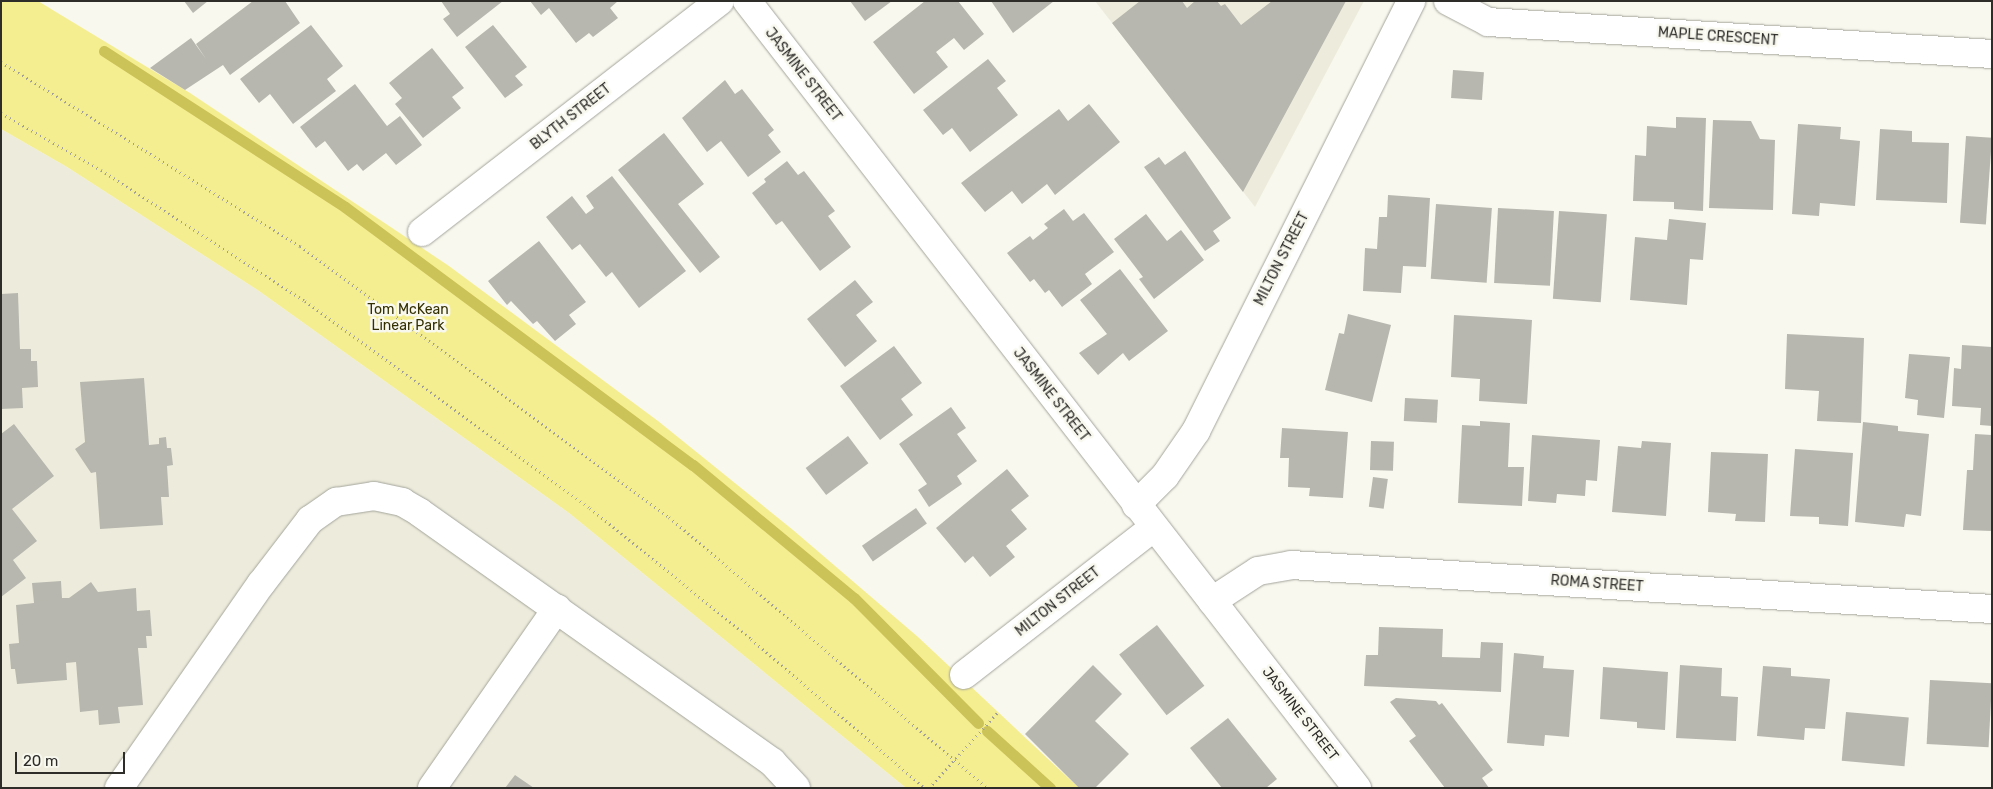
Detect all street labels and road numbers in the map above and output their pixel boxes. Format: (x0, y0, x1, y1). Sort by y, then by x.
street label: MAPLE CRESCENT (1657, 24, 1779, 50)
street label: JASMINE STREET (761, 25, 845, 125)
street label: BLYTH STREET (527, 80, 615, 154)
street label: MILTON STREET (1251, 209, 1313, 309)
street label: JASMINE STREET (1009, 345, 1093, 445)
street label: MILTON STREET (1012, 564, 1104, 640)
street label: ROMA STREET (1550, 572, 1644, 596)
street label: JASMINE STREET (1258, 664, 1342, 764)

